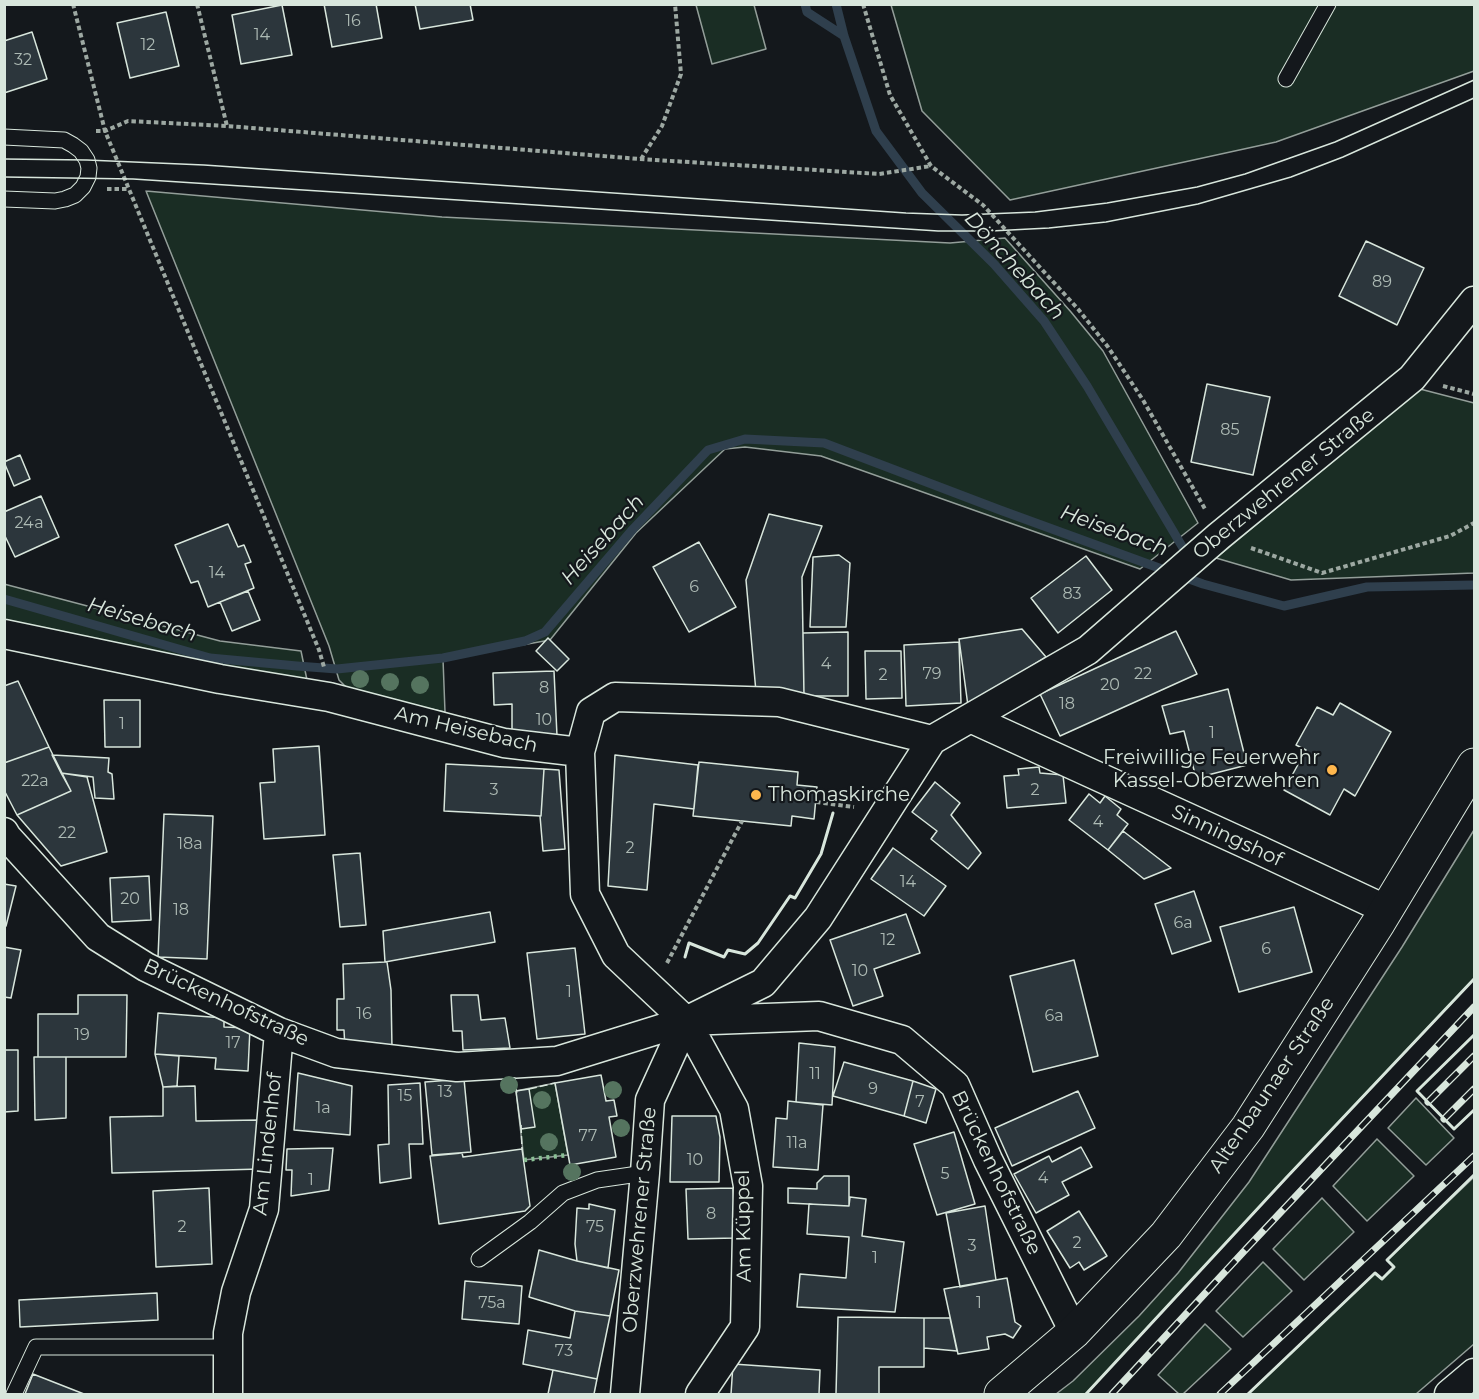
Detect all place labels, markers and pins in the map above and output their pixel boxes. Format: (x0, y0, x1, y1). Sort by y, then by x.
place label: Freiwillige Feuerwehr Kassel-Oberzwehren (1103, 746, 1320, 793)
marker: Freiwillige Feuerwehr Kassel-Oberzwehren (1325, 763, 1339, 777)
place label: Thomaskirche (768, 783, 910, 807)
marker: Thomaskirche (749, 788, 763, 802)

